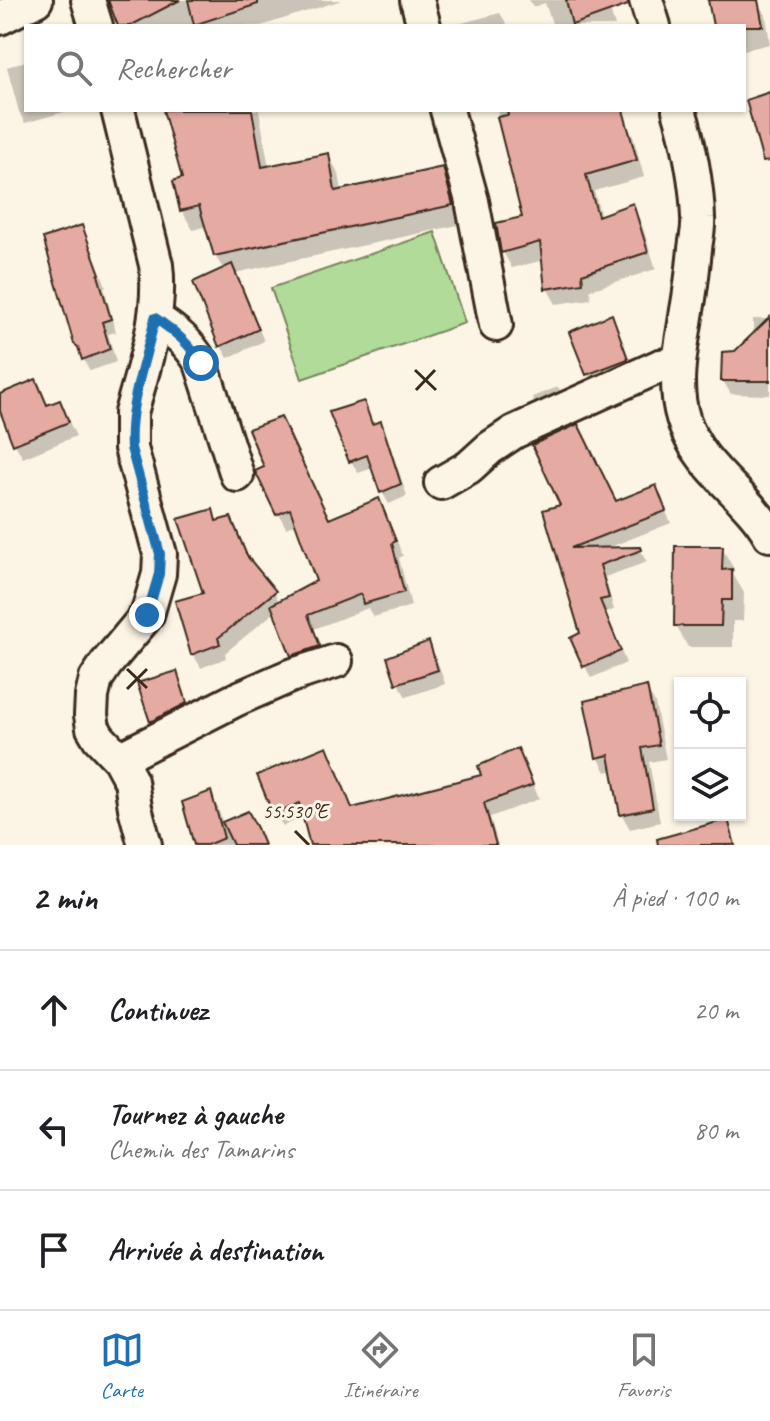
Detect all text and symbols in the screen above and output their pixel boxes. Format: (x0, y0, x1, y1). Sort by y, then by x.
search box (24, 24, 746, 112)
icon: search (52, 46, 96, 90)
text: Rechercher (116, 49, 231, 87)
route start (183, 345, 219, 381)
route end (129, 597, 165, 633)
map controls (674, 677, 746, 821)
button: locate (674, 677, 746, 749)
button: layers (674, 749, 746, 821)
text: 55.530°E (262, 799, 330, 824)
text: 2 min (32, 876, 97, 919)
text: À pied · 100 m (612, 881, 738, 914)
icon: ahead (32, 988, 76, 1032)
text: Continuez (108, 991, 207, 1029)
text: 20 m (694, 994, 738, 1027)
text: Tournez à gauche (108, 1095, 283, 1133)
icon: left (32, 1108, 76, 1152)
text: 80 m (694, 1114, 738, 1147)
text: Chemin des Tamarins (108, 1133, 294, 1166)
icon: arrive (32, 1228, 76, 1272)
text: Arrivée à destination (108, 1231, 323, 1269)
tab: Carte (100, 1328, 144, 1404)
tab: Itinéraire (343, 1328, 418, 1404)
tab: Favoris (617, 1328, 670, 1404)

